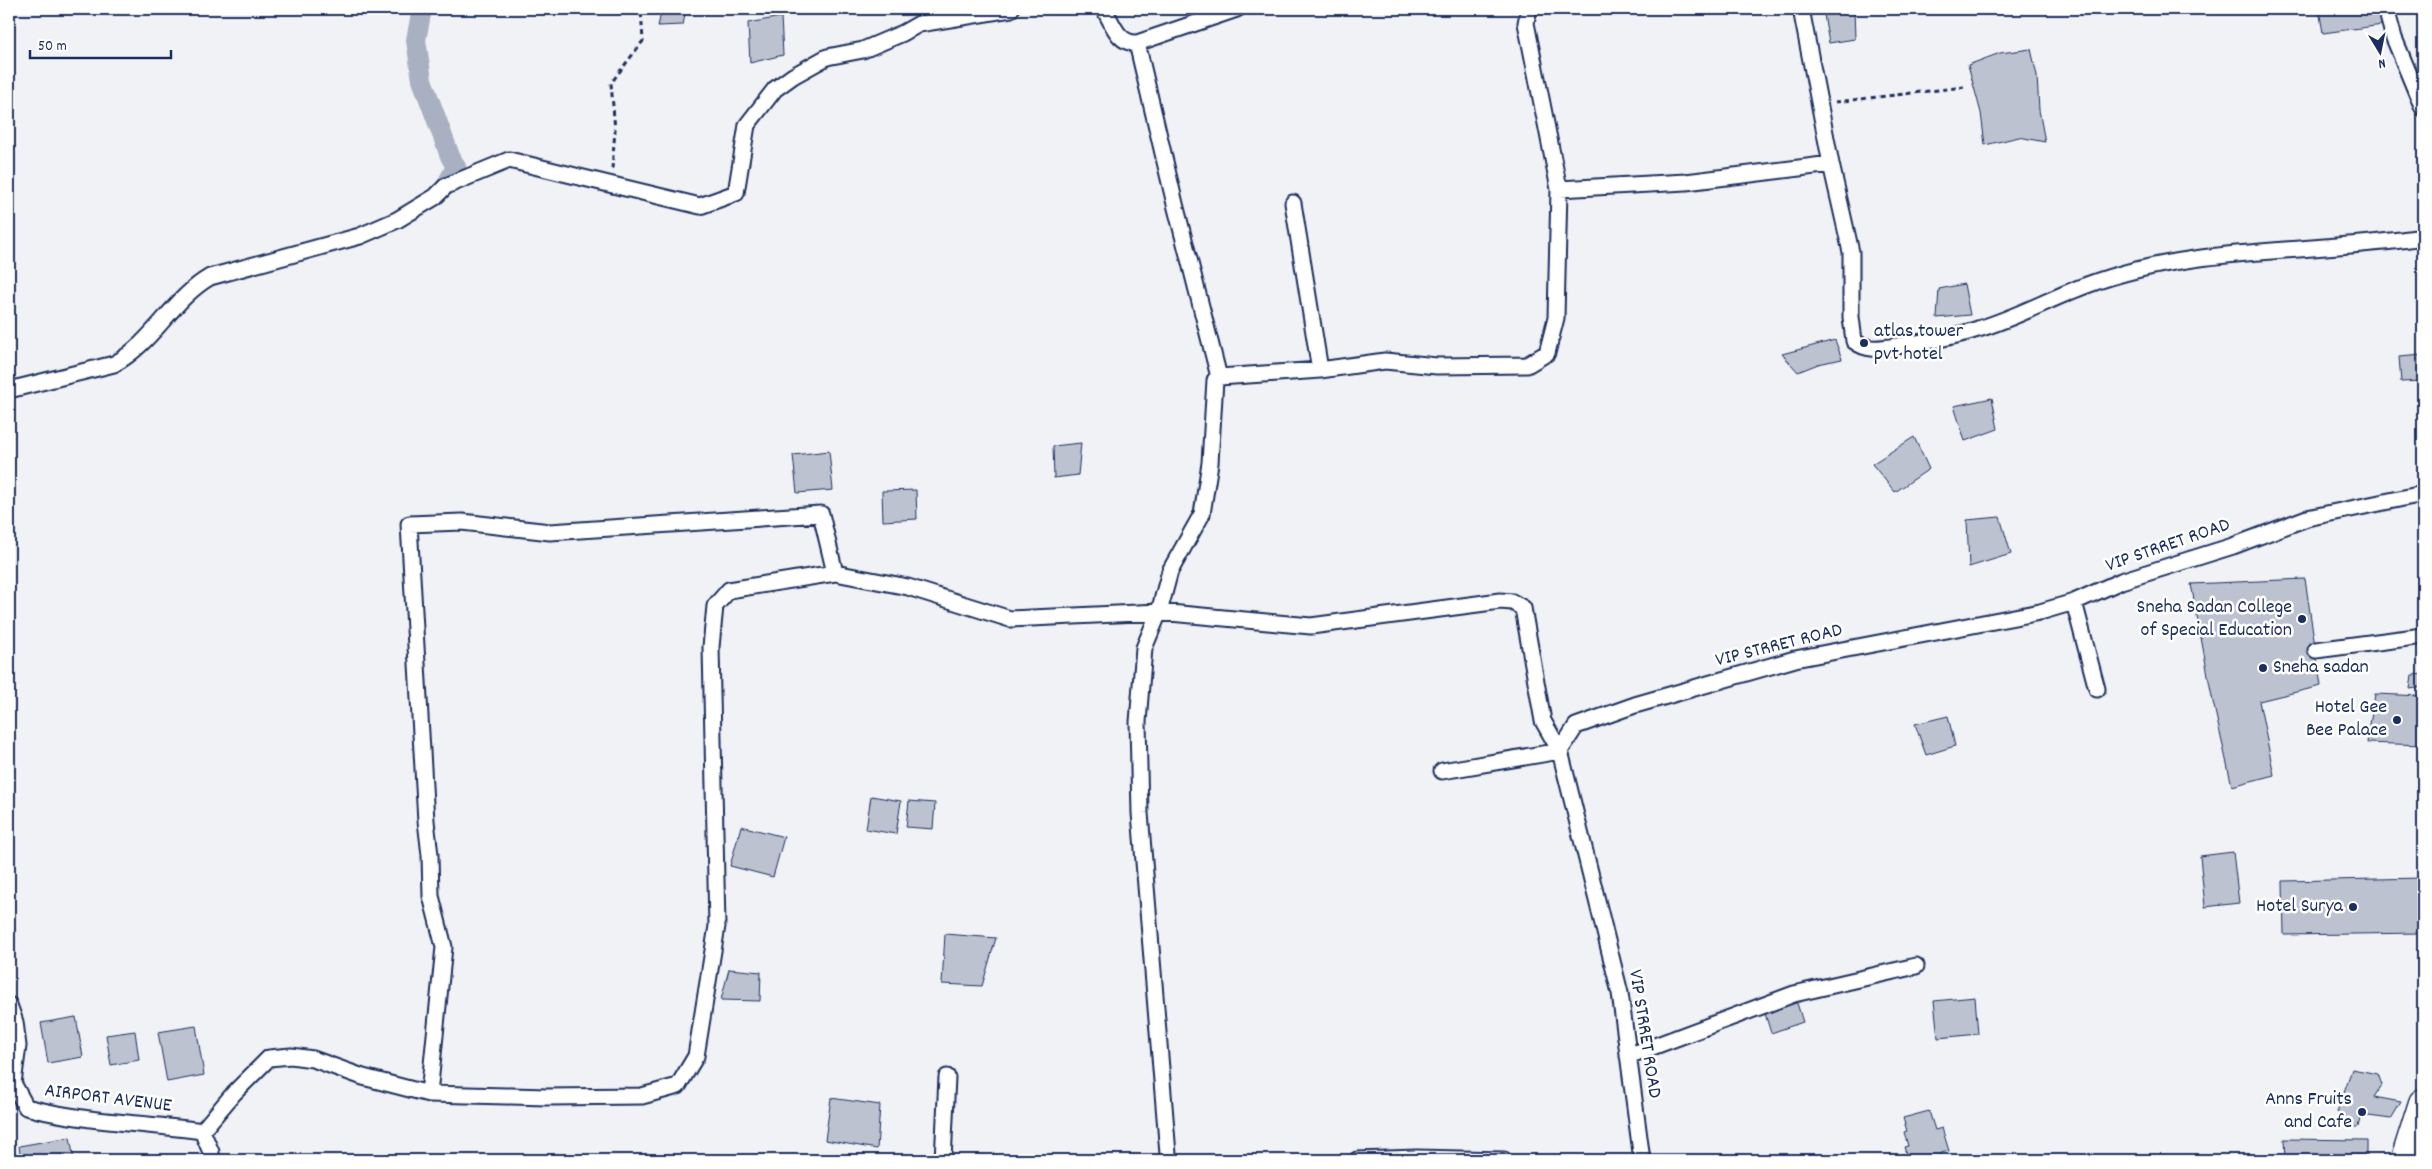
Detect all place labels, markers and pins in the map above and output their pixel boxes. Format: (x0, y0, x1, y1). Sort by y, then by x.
place label: atlas tower pvt hotel (1874, 318, 1964, 369)
marker: atlas tower pvt hotel (1858, 337, 1870, 349)
place label: Sneha Sadan College of Special Education (2137, 594, 2292, 645)
marker: Sneha Sadan College of Special Education (2296, 613, 2308, 625)
place label: Sneha sadan (2273, 654, 2369, 682)
marker: Sneha sadan (2257, 662, 2269, 674)
place label: Hotel Gee Bee Palace (2306, 694, 2387, 745)
marker: Hotel Gee Bee Palace (2391, 714, 2403, 726)
place label: Hotel Surya (2256, 893, 2344, 921)
marker: Hotel Surya (2347, 901, 2359, 913)
place label: Anns Fruits and Cafe (2265, 1086, 2352, 1137)
marker: Anns Fruits and Cafe (2356, 1106, 2368, 1118)

